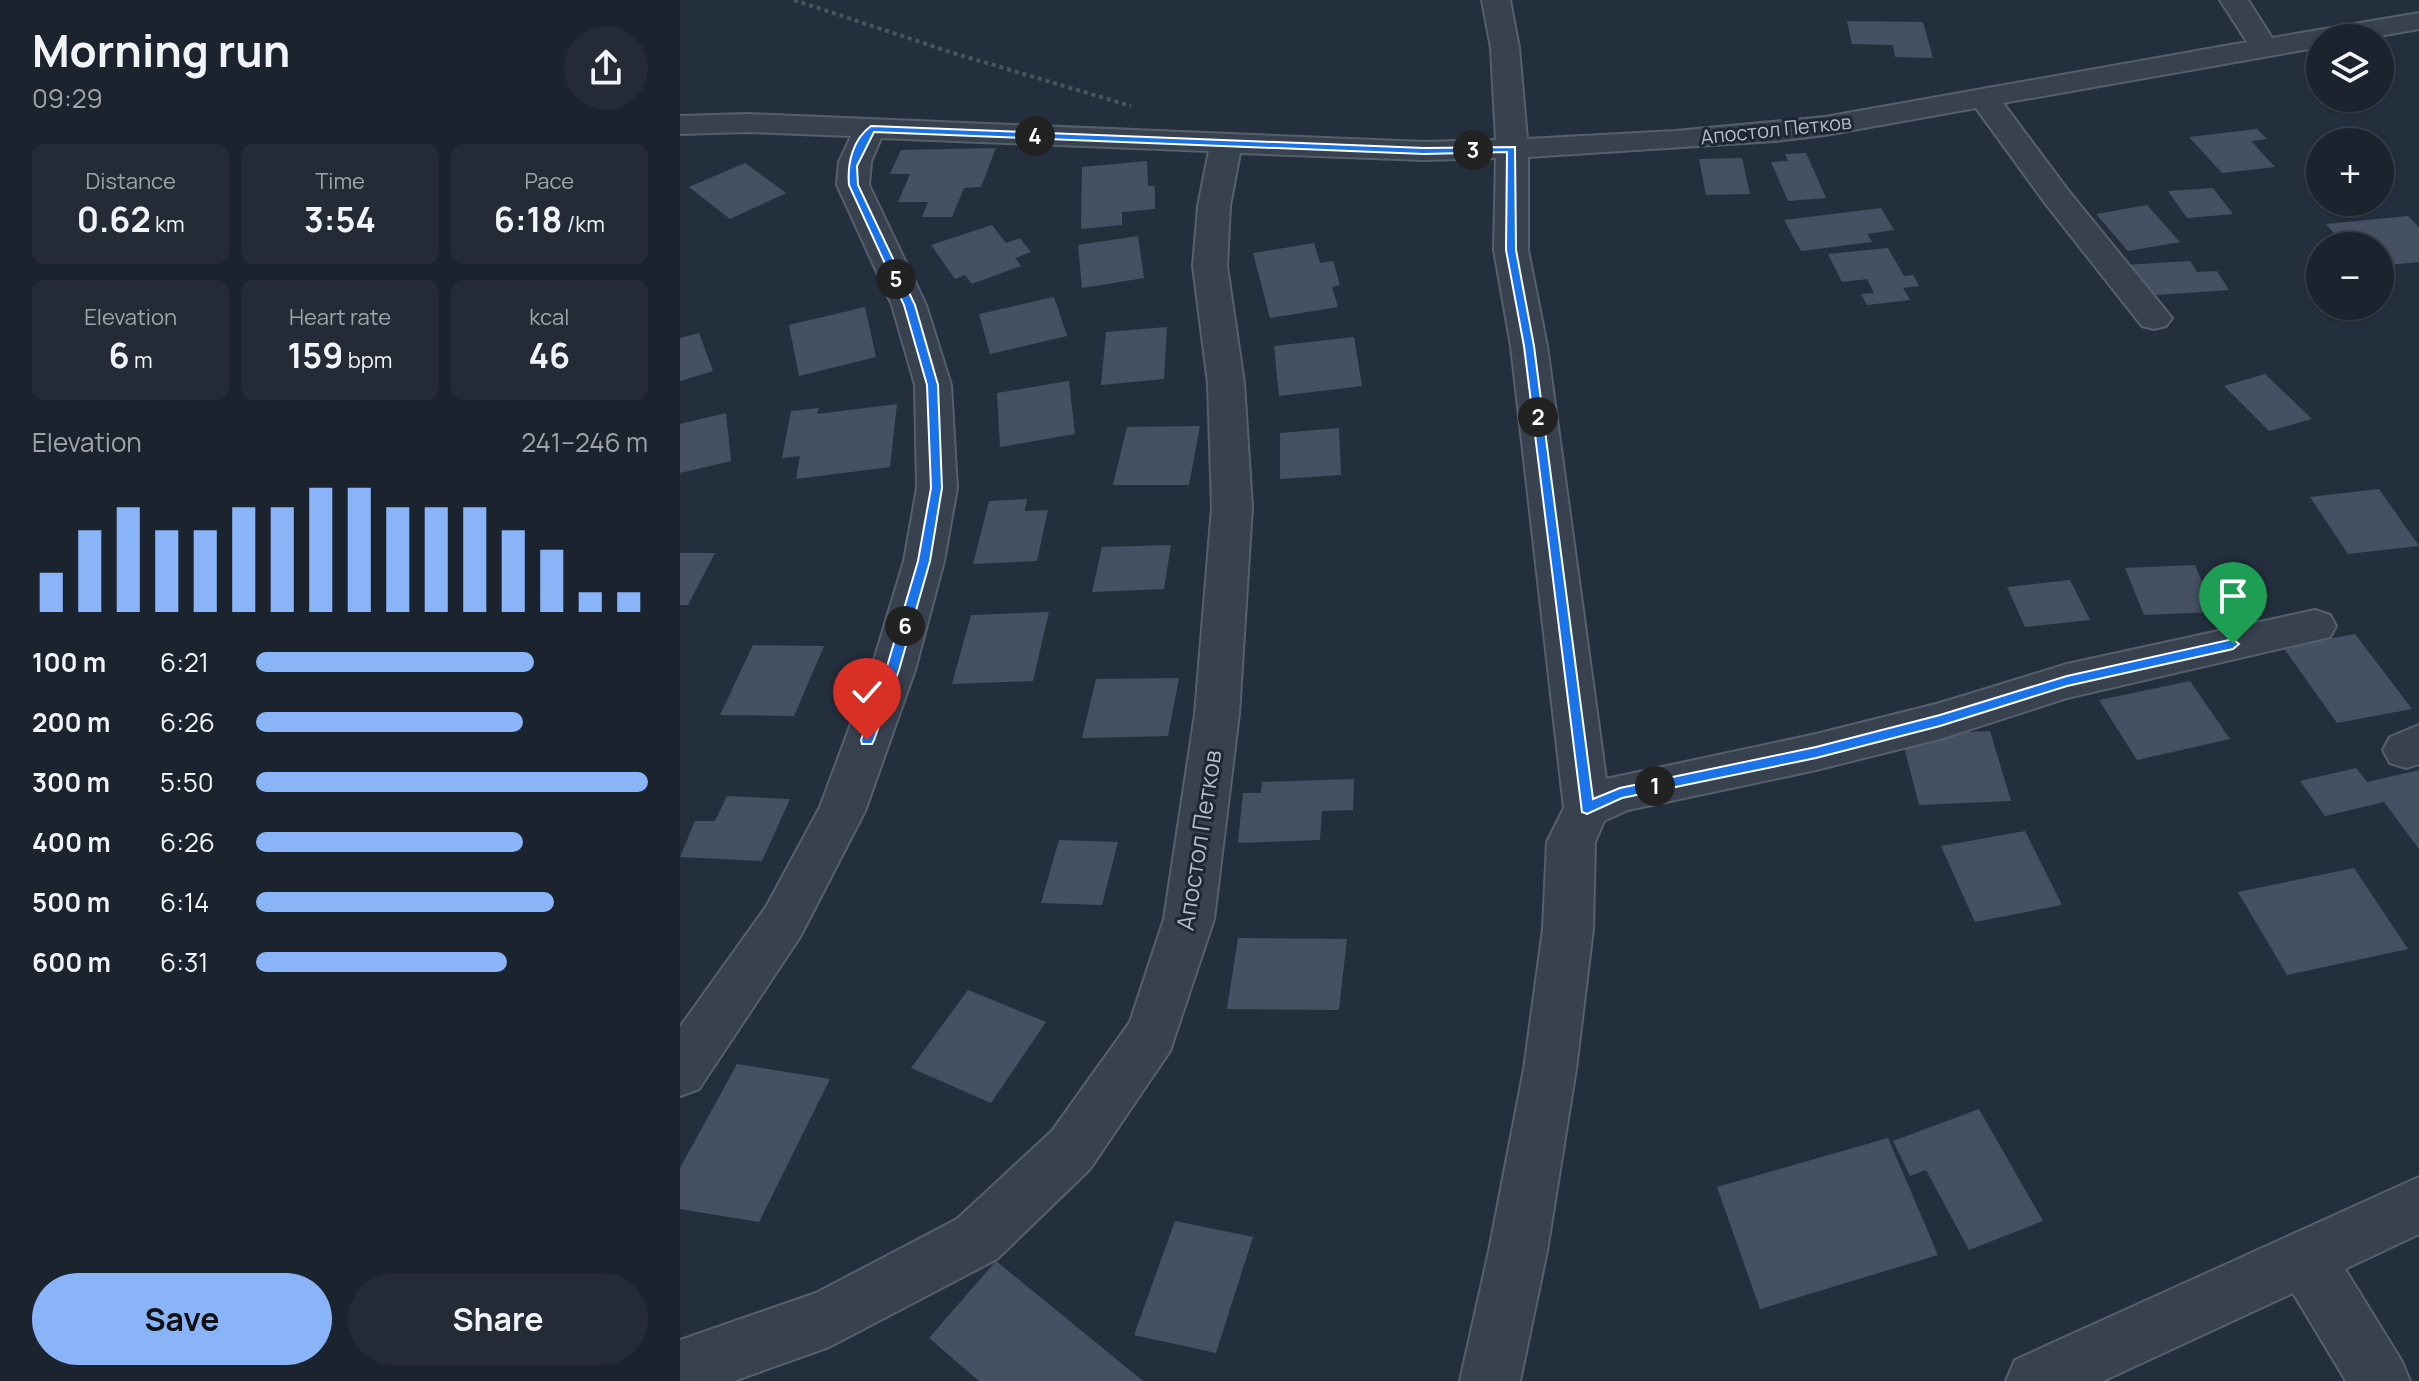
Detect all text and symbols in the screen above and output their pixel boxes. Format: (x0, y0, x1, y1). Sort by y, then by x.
text: Morning run (32, 20, 290, 80)
map controls (2306, 24, 2394, 320)
button: layers (2306, 24, 2394, 112)
button: share (564, 26, 648, 110)
text: 09:29 (32, 80, 103, 116)
street label: Апостол Петков (1699, 108, 1853, 150)
pin: 4 (1015, 116, 1055, 156)
text: 4 (1028, 121, 1042, 151)
button: + (2306, 128, 2394, 216)
pin: 3 (1453, 130, 1493, 170)
text: 3 (1467, 135, 1479, 165)
text: Distance (86, 166, 176, 196)
text: Time (315, 166, 365, 196)
text: Pace (524, 166, 574, 196)
text: 0.62 (77, 196, 151, 242)
text: 3:54 (304, 196, 376, 242)
text: 6:18 (494, 196, 562, 242)
text: km (151, 209, 185, 239)
text: /km (562, 209, 605, 239)
button: − (2306, 232, 2394, 320)
pin: 5 (876, 259, 916, 299)
text: 5 (890, 264, 902, 294)
text: Elevation (84, 302, 177, 332)
text: Heart rate (289, 302, 391, 332)
text: kcal (529, 302, 569, 332)
text: 6 (109, 332, 130, 378)
text: 159 (287, 332, 343, 378)
text: 46 (528, 332, 570, 378)
text: m (130, 345, 153, 375)
text: bpm (343, 345, 393, 375)
pin: 2 (1518, 397, 1558, 437)
text: 2 (1531, 402, 1545, 432)
text: Elevation (32, 424, 142, 460)
text: 241–246 m (521, 424, 648, 460)
pin (2199, 562, 2267, 644)
icon: arrive (2211, 574, 2255, 618)
pin: 6 (885, 606, 925, 646)
text: 6 (898, 611, 912, 641)
text: 100 m (32, 644, 106, 680)
text: 6:21 (160, 644, 209, 680)
pin (833, 658, 901, 740)
icon: check (845, 670, 889, 714)
text: 200 m (32, 704, 110, 740)
text: 6:26 (160, 704, 215, 740)
street label: Апостол Петков (1167, 747, 1229, 932)
text: 300 m (32, 764, 110, 800)
text: 5:50 (160, 764, 214, 800)
pin: 1 (1635, 766, 1675, 806)
text: 1 (1650, 771, 1660, 801)
text: 400 m (32, 824, 111, 860)
text: 6:26 (160, 824, 215, 860)
text: 500 m (32, 884, 110, 920)
text: 6:14 (160, 884, 209, 920)
text: 600 m (32, 944, 111, 980)
text: 6:31 (160, 944, 208, 980)
button: Save (32, 1273, 332, 1365)
button: Share (348, 1273, 648, 1365)

